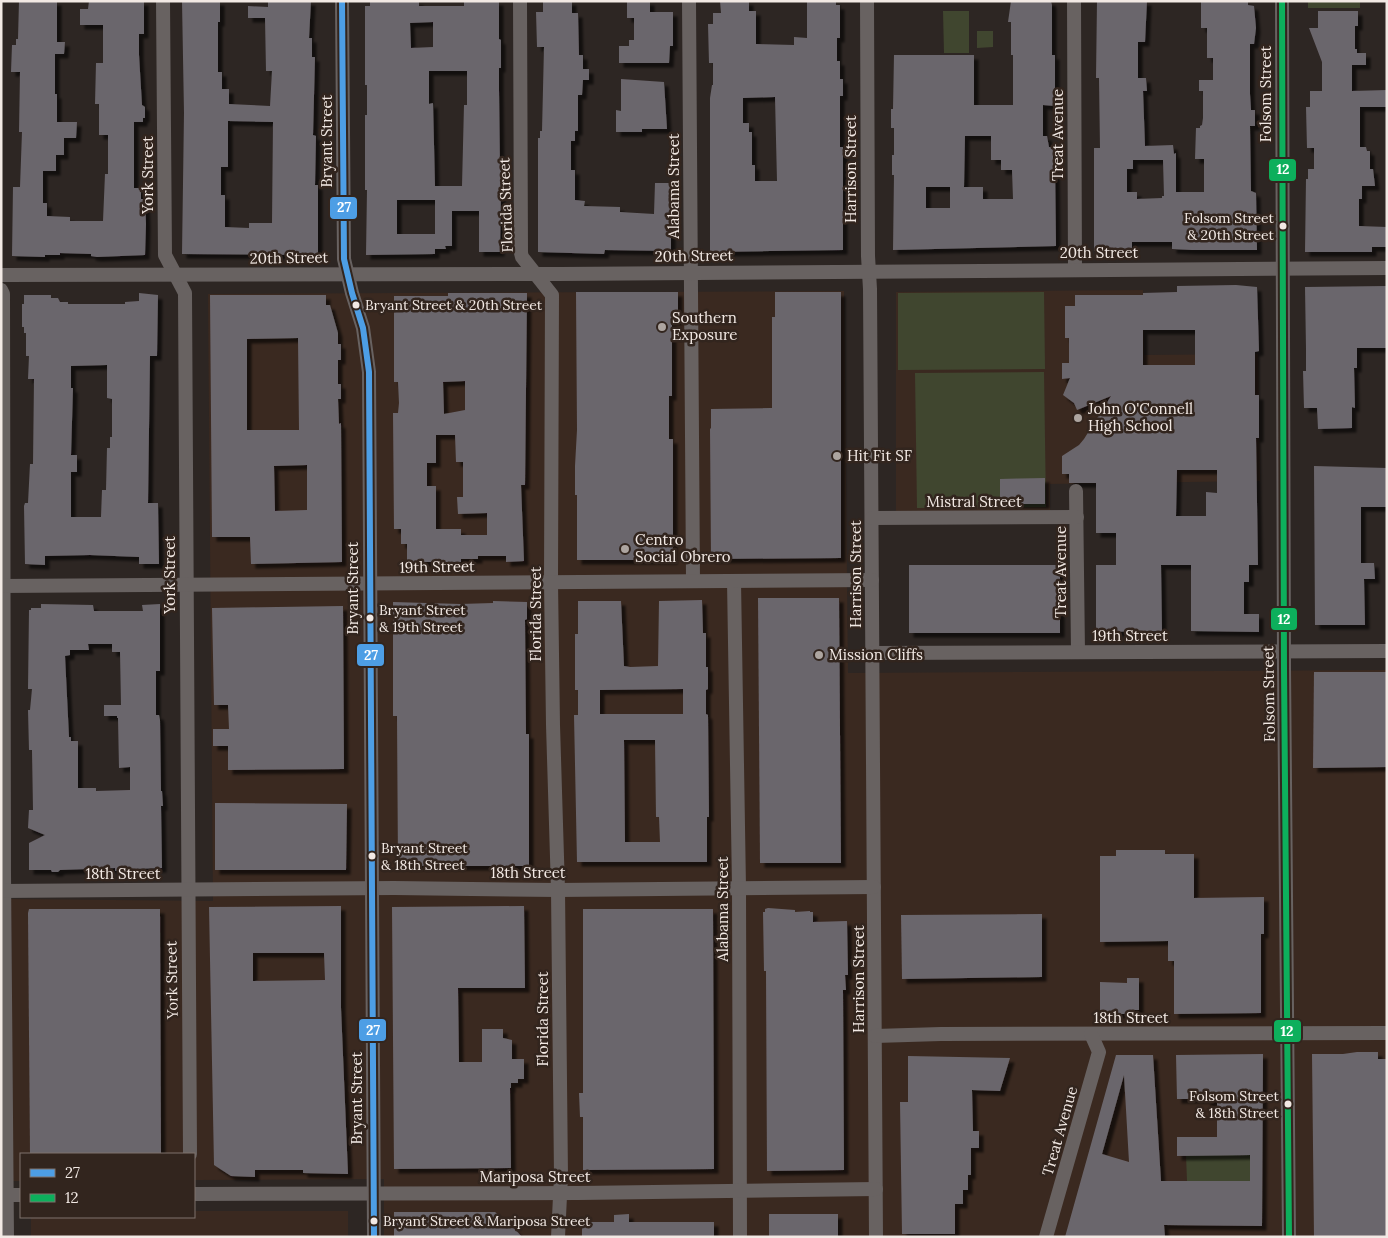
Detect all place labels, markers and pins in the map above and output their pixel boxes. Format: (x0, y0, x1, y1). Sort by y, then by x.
place label: Folsom Street & 20th Street (1184, 209, 1275, 244)
marker: Folsom Street & 20th Street (1278, 221, 1288, 231)
place label: Bryant Street & 20th Street (365, 296, 543, 314)
marker: Bryant Street & 20th Street (351, 300, 361, 310)
place label: Southern Exposure (672, 308, 737, 344)
marker: Southern Exposure (656, 321, 668, 333)
place label: John O'Connell High School (1087, 399, 1193, 435)
marker: John O'Connell High School (1072, 412, 1084, 424)
place label: Hit Fit SF (847, 446, 912, 465)
marker: Hit Fit SF (831, 450, 843, 462)
place label: Centro Social Obrero (635, 530, 731, 566)
marker: Centro Social Obrero (619, 543, 631, 555)
place label: Bryant Street & 19th Street (379, 601, 466, 636)
marker: Bryant Street & 19th Street (365, 613, 375, 623)
place label: Mission Cliffs (829, 645, 923, 664)
marker: Mission Cliffs (813, 649, 825, 661)
place label: Bryant Street & 18th Street (381, 839, 468, 874)
marker: Bryant Street & 18th Street (367, 851, 377, 861)
place label: Folsom Street & 18th Street (1189, 1087, 1280, 1122)
marker: Folsom Street & 18th Street (1283, 1099, 1293, 1109)
place label: Bryant Street & Mariposa Street (383, 1212, 591, 1230)
marker: Bryant Street & Mariposa Street (369, 1216, 379, 1226)

